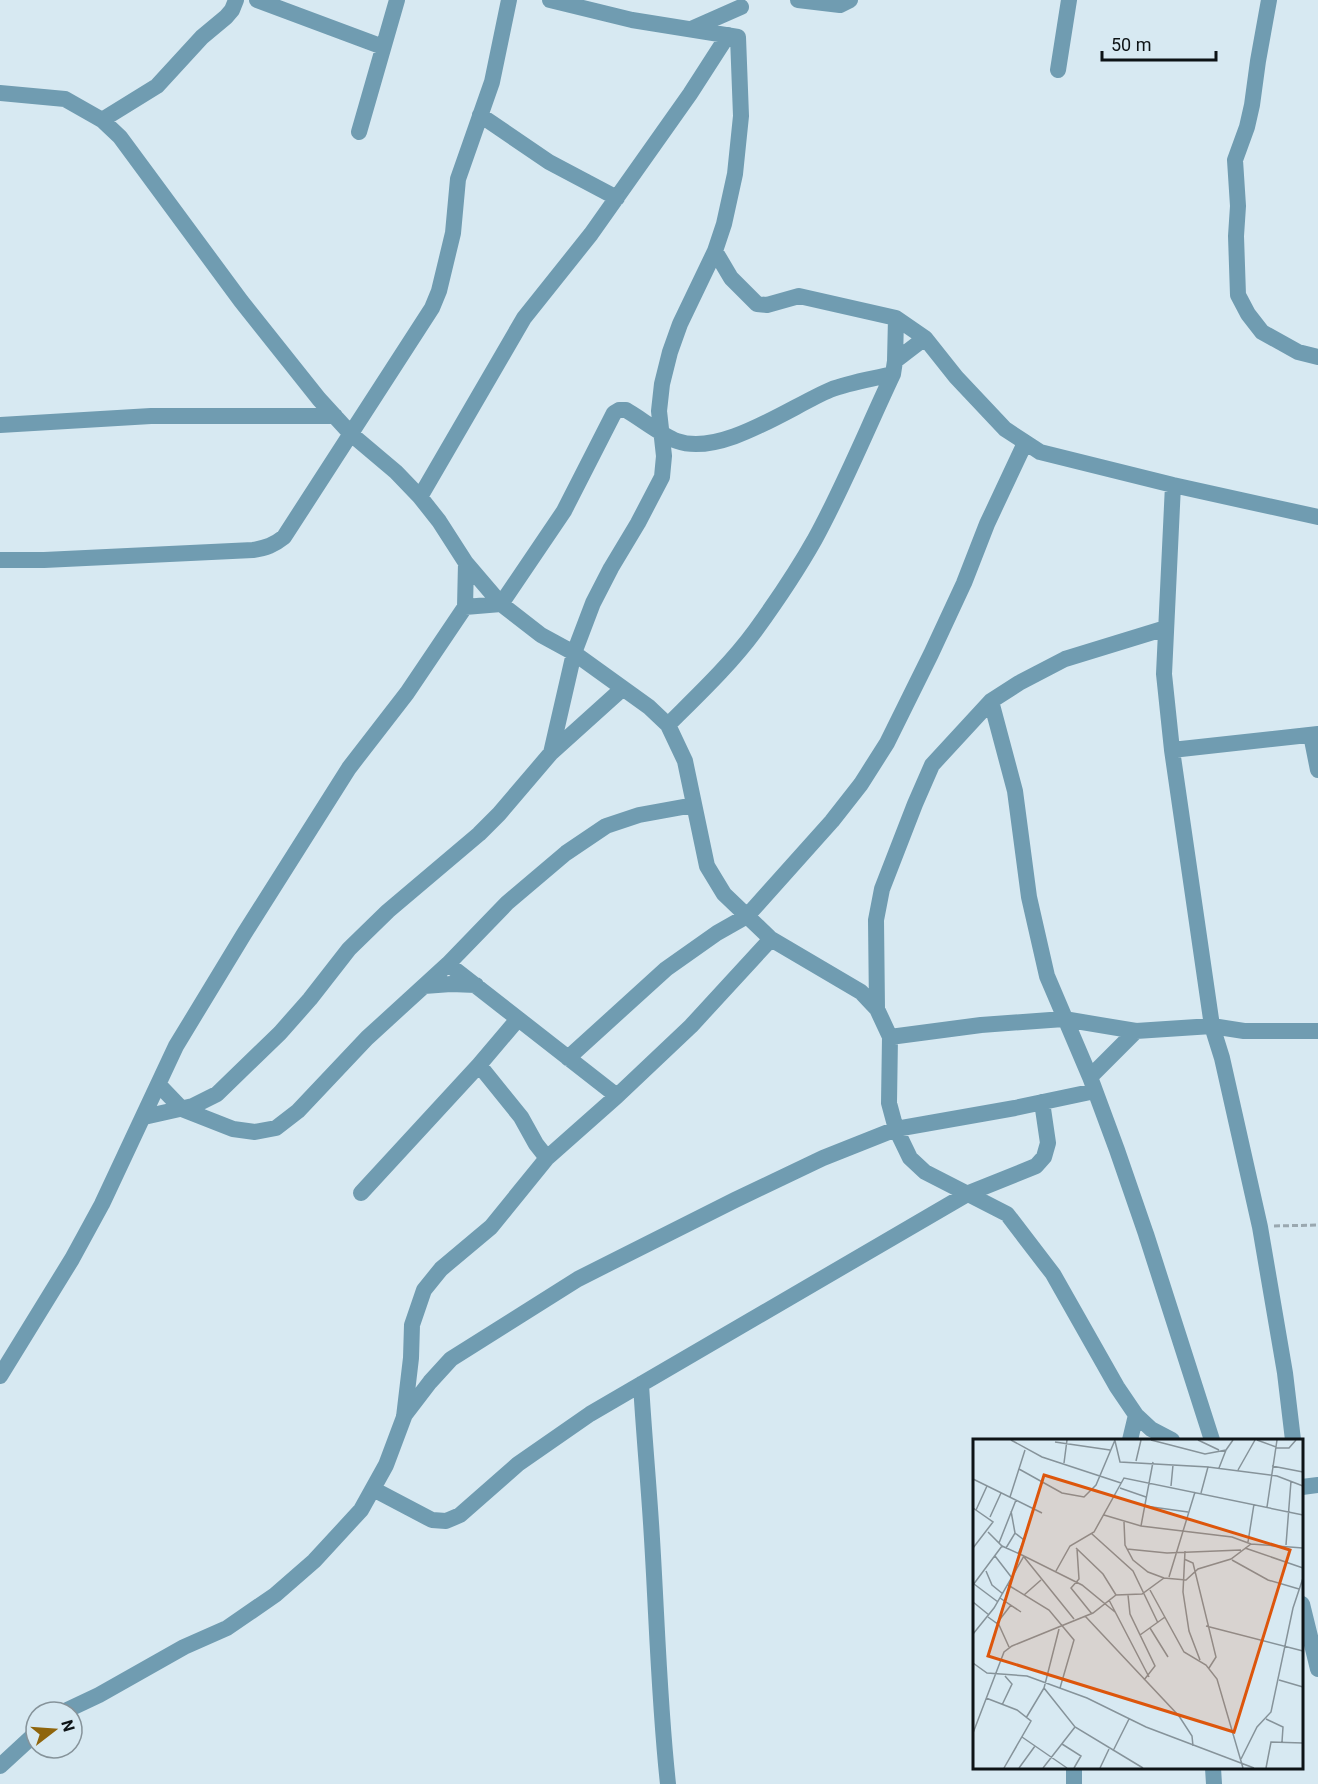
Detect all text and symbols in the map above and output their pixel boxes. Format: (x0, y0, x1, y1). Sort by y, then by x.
scale bar (1102, 24, 1216, 62)
text: 50 m (1111, 34, 1151, 55)
inset map (973, 1439, 1303, 1769)
north arrow (24, 1700, 84, 1760)
text: N (57, 1718, 79, 1734)

